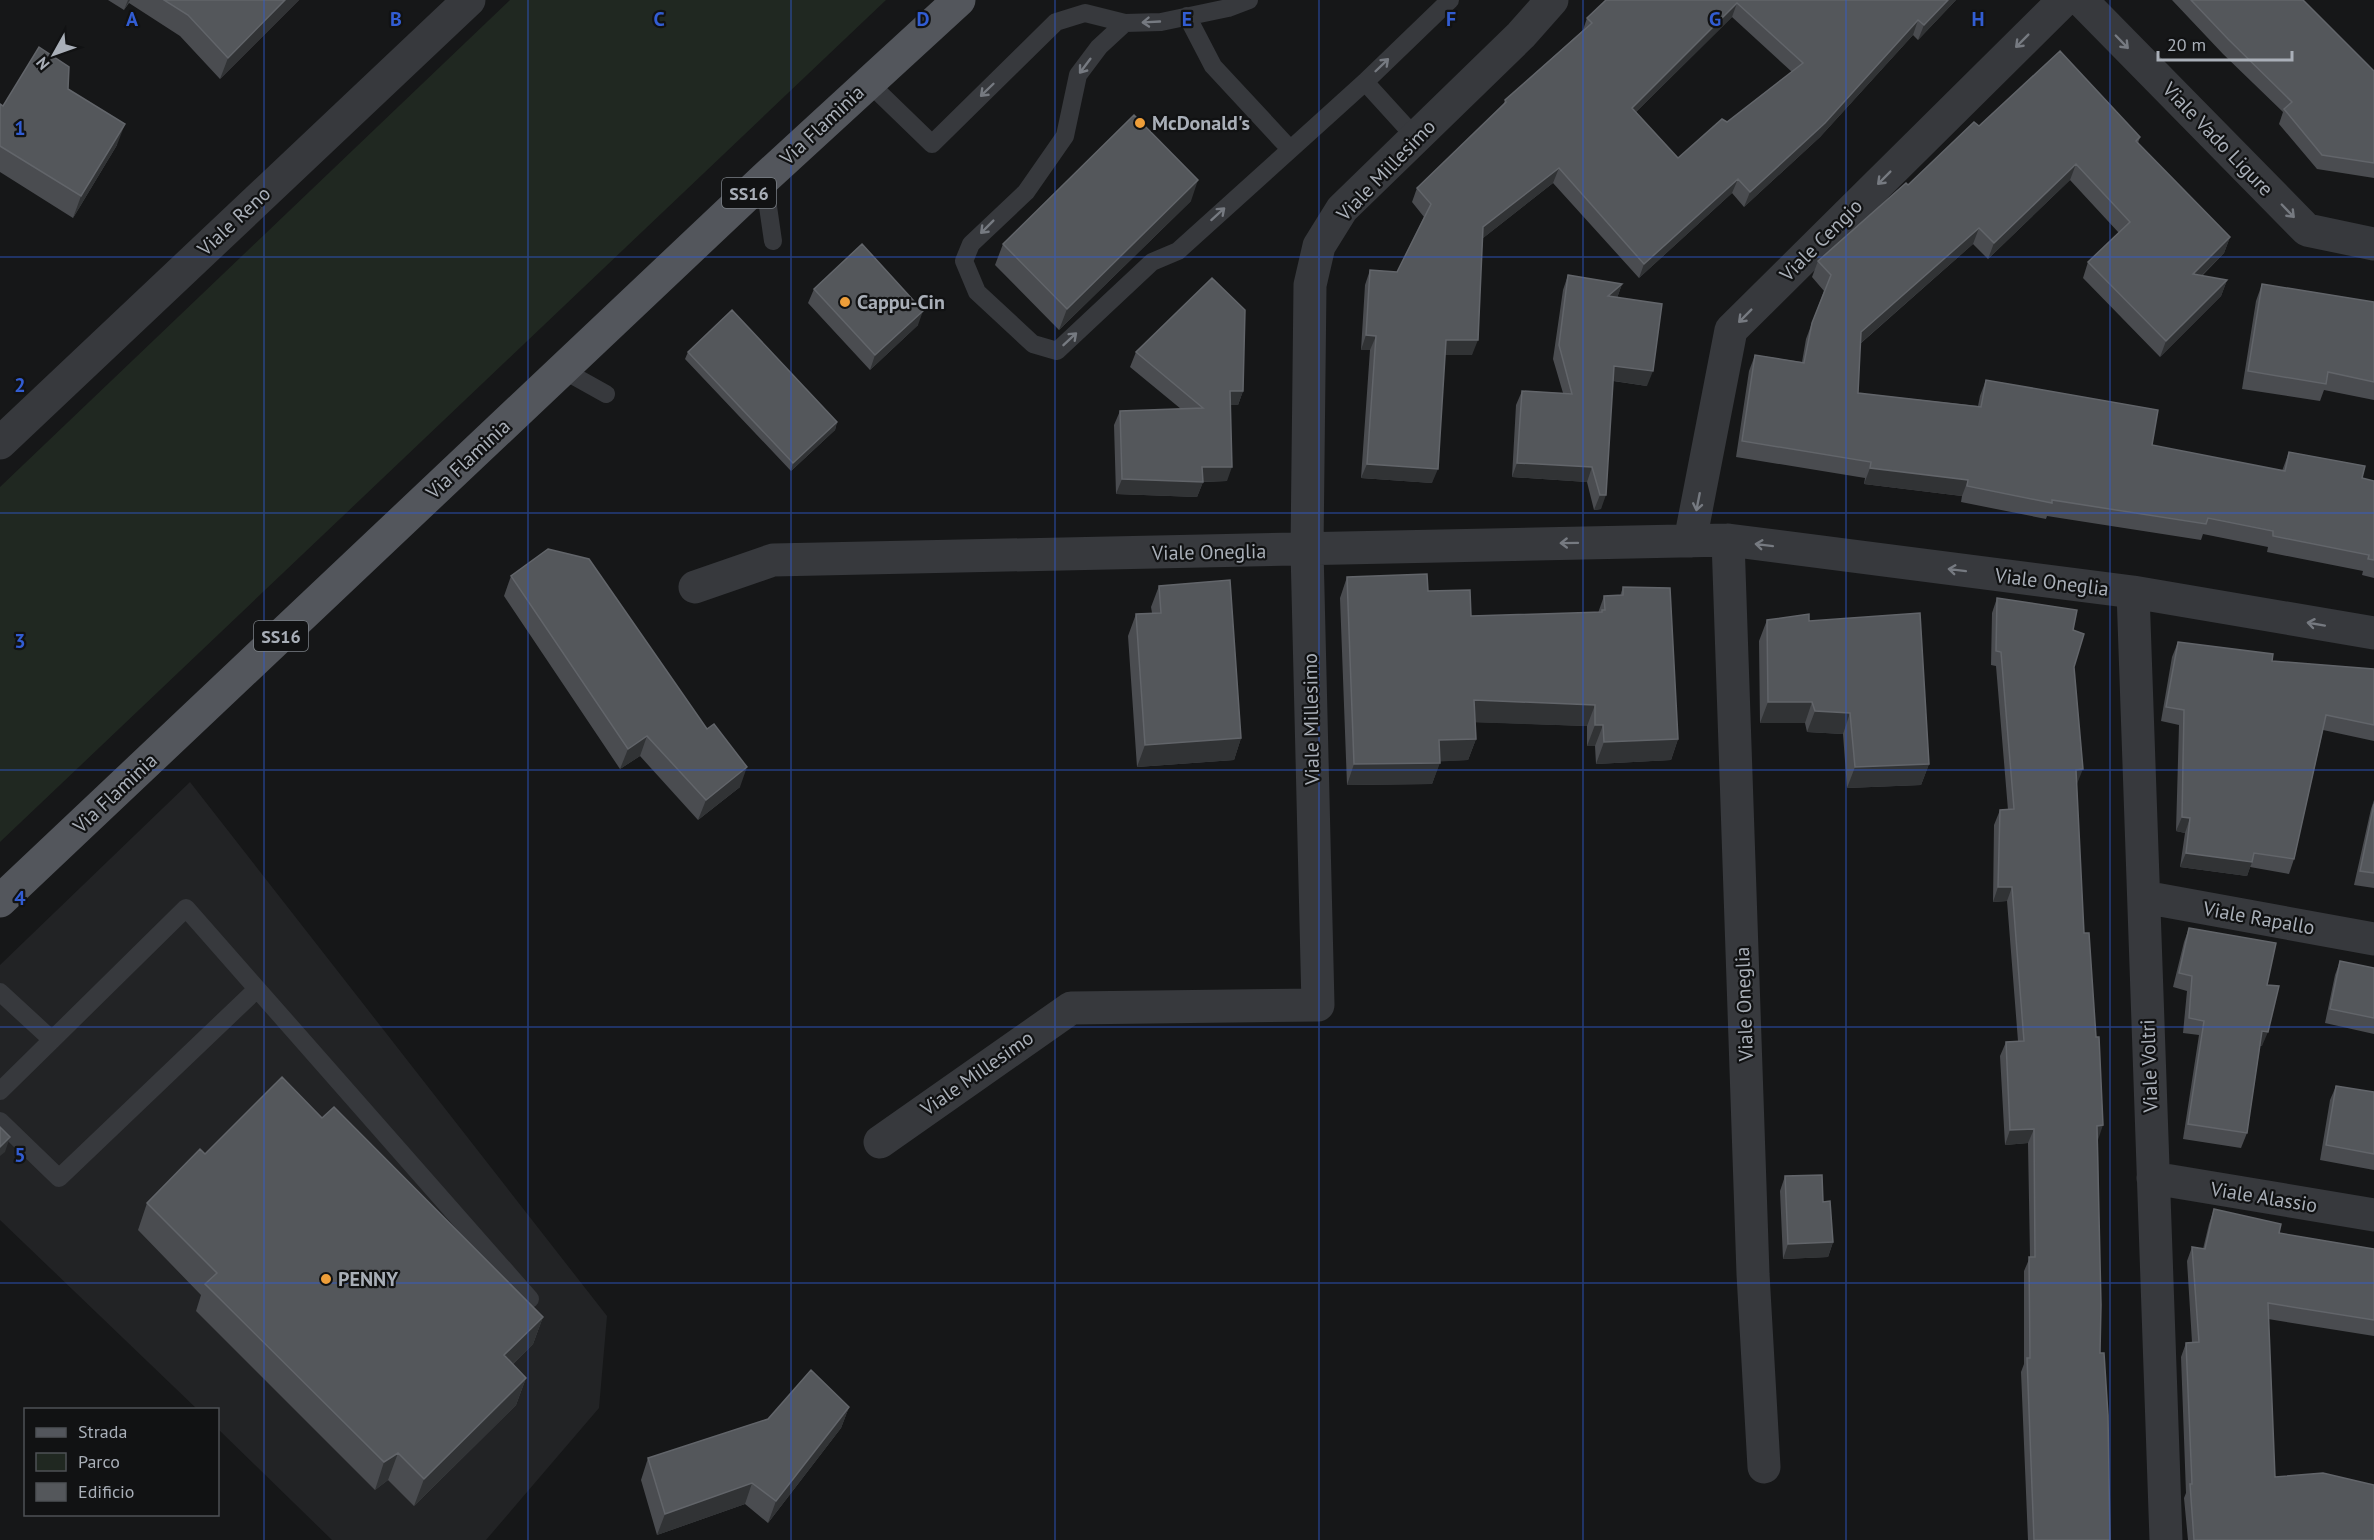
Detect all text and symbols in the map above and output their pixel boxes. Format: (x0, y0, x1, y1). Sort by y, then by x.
text: A (126, 6, 139, 32)
text: B (390, 6, 402, 32)
text: C (653, 6, 665, 32)
text: D (917, 6, 930, 32)
text: E (1182, 6, 1192, 32)
text: F (1446, 6, 1456, 32)
text: G (1709, 6, 1721, 32)
text: H (1971, 6, 1985, 32)
one-way arrow (1141, 17, 1161, 28)
north arrow (24, 24, 84, 84)
scale bar (2158, 24, 2292, 62)
text: 20 m (2167, 33, 2206, 56)
one-way arrow (2015, 34, 2030, 49)
one-way arrow (2115, 34, 2129, 49)
text: N (31, 53, 54, 74)
one-way arrow (1079, 57, 1091, 73)
one-way arrow (1375, 58, 1390, 72)
street label: Viale Vado Ligure (2156, 76, 2279, 202)
street label: Via Flaminia (774, 79, 870, 171)
one-way arrow (979, 83, 994, 98)
place label: McDonald's (1152, 110, 1250, 136)
street label: Viale Millesimo (1330, 114, 1441, 227)
text: 1 (14, 115, 26, 141)
marker: McDonald's (1133, 116, 1147, 130)
one-way arrow (1876, 171, 1891, 186)
road number: SS16 (722, 178, 776, 208)
street label: Viale Reno (191, 181, 276, 262)
street label: Viale Cengio (1773, 193, 1868, 288)
one-way arrow (2281, 203, 2295, 218)
one-way arrow (1210, 207, 1225, 221)
one-way arrow (979, 220, 994, 235)
place label: Cappu-Cin (857, 289, 945, 315)
marker: Cappu-Cin (838, 295, 852, 309)
one-way arrow (1738, 308, 1753, 323)
one-way arrow (1063, 332, 1078, 346)
text: 2 (14, 372, 26, 398)
street label: Via Flaminia (420, 413, 516, 505)
one-way arrow (1692, 491, 1703, 511)
street label: Viale Oneglia (1151, 538, 1266, 566)
one-way arrow (1560, 538, 1580, 549)
one-way arrow (1755, 539, 1774, 550)
street label: Viale Oneglia (1993, 562, 2110, 602)
one-way arrow (1948, 564, 1968, 575)
one-way arrow (2307, 618, 2327, 629)
road number: SS16 (254, 621, 308, 651)
text: 3 (14, 628, 26, 654)
street label: Viale Millesimo (1297, 653, 1325, 786)
street label: Via Flaminia (67, 747, 163, 839)
text: 4 (14, 885, 26, 911)
street label: Viale Rapallo (2200, 895, 2317, 941)
street label: Viale Oneglia (1729, 946, 1759, 1063)
street label: Viale Voltri (2134, 1019, 2164, 1114)
street label: Viale Millesimo (915, 1025, 1038, 1122)
text: 5 (14, 1142, 26, 1168)
street label: Viale Alassio (2208, 1176, 2319, 1218)
place label: PENNY (338, 1266, 398, 1292)
marker: PENNY (319, 1272, 333, 1286)
legend (24, 1408, 219, 1516)
text: Strada (78, 1420, 127, 1443)
text: Parco (78, 1450, 120, 1473)
text: Edificio (78, 1480, 134, 1503)

